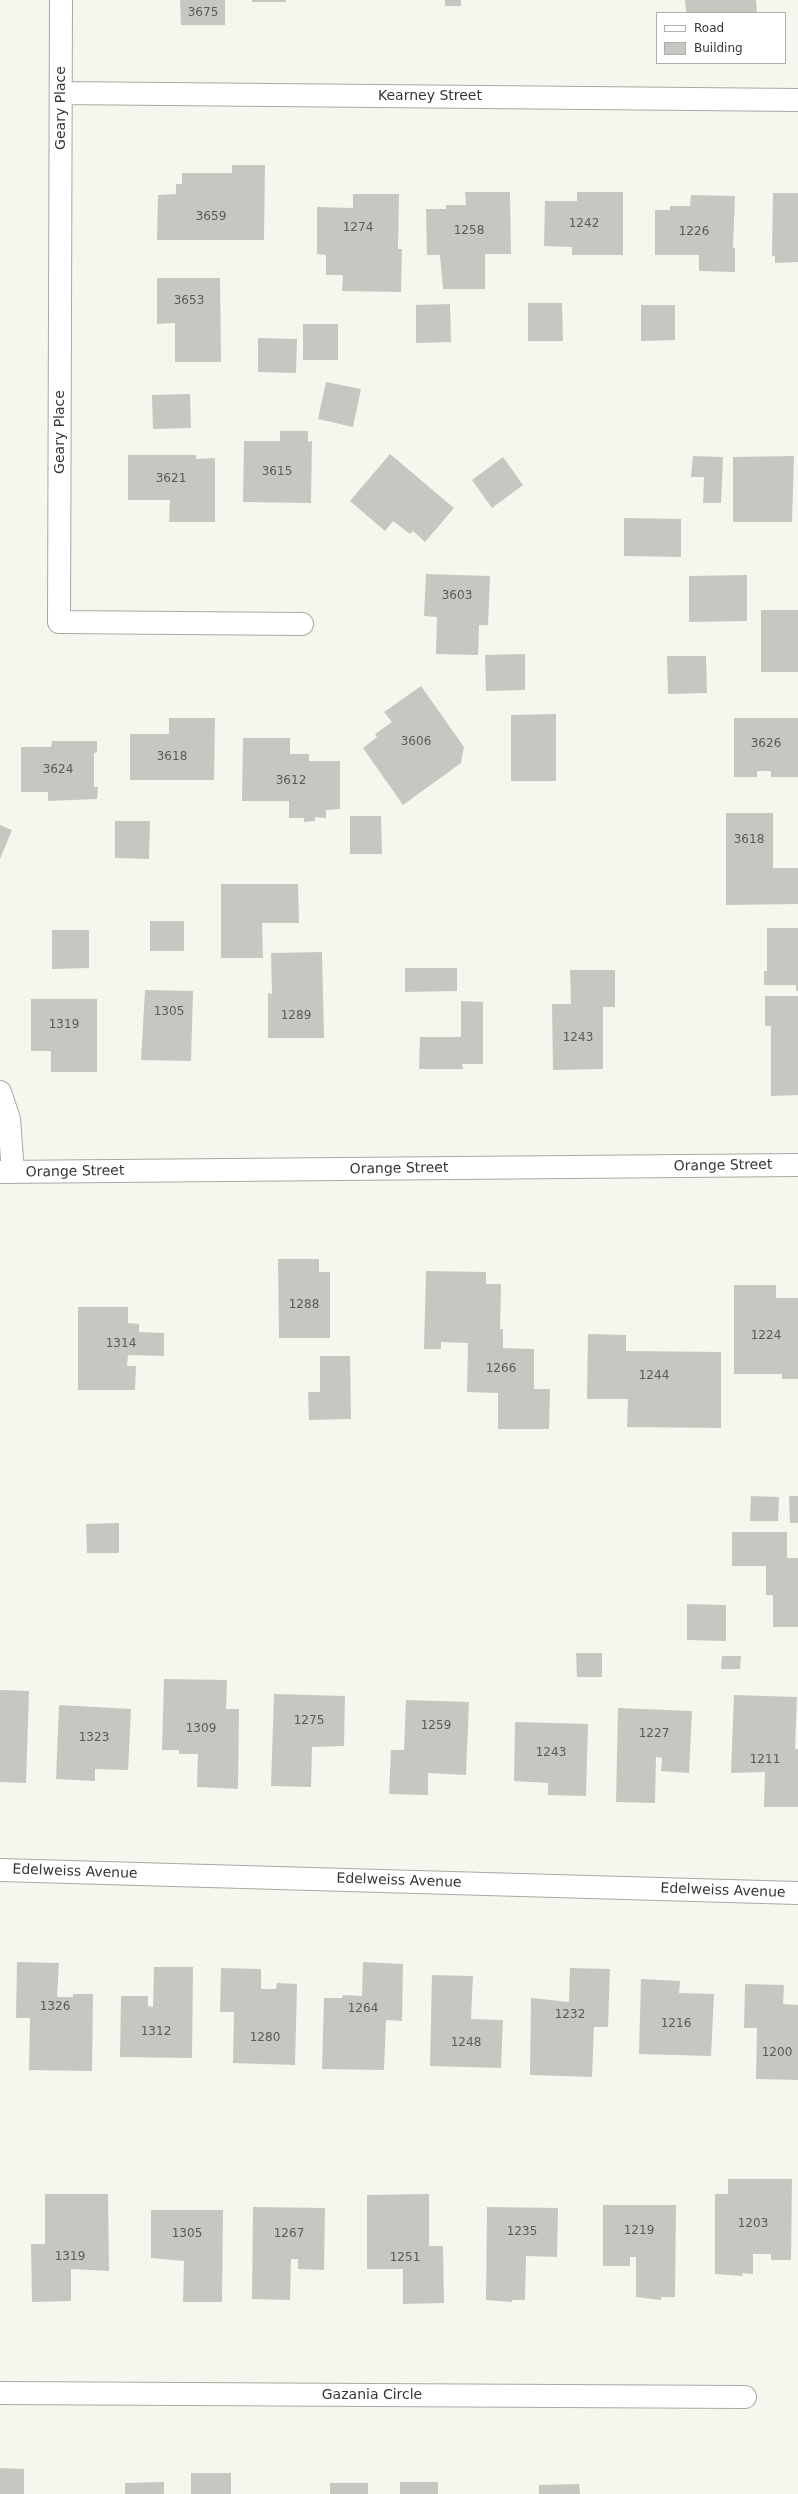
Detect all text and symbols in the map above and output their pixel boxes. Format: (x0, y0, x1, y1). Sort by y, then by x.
house number: 3675 (188, 6, 218, 20)
legend (656, 12, 786, 64)
text: Road (694, 21, 724, 35)
text: Building (694, 41, 743, 55)
street label: Geary Place (53, 66, 69, 150)
street label: Kearney Street (378, 88, 482, 104)
house number: 3659 (196, 210, 226, 224)
house number: 1242 (569, 217, 599, 231)
house number: 1274 (343, 221, 373, 235)
house number: 1258 (454, 224, 484, 238)
house number: 1226 (679, 225, 709, 239)
house number: 3653 (174, 294, 204, 308)
street label: Geary Place (52, 390, 68, 474)
house number: 3615 (262, 465, 292, 479)
house number: 3621 (156, 472, 186, 486)
house number: 3603 (442, 589, 472, 603)
house number: 3606 (401, 735, 431, 749)
house number: 3626 (751, 737, 781, 751)
house number: 3618 (157, 750, 187, 764)
house number: 3624 (43, 763, 73, 777)
house number: 3612 (276, 774, 306, 788)
house number: 3618 (734, 833, 764, 847)
house number: 1305 (154, 1005, 184, 1019)
house number: 1289 (281, 1009, 311, 1023)
house number: 1319 (49, 1018, 79, 1032)
house number: 1243 (563, 1031, 593, 1045)
street label: Orange Street (674, 1157, 772, 1175)
street label: Orange Street (350, 1160, 448, 1178)
street label: Orange Street (26, 1163, 124, 1181)
house number: 1288 (289, 1298, 319, 1312)
house number: 1224 (751, 1329, 781, 1343)
house number: 1314 (106, 1337, 136, 1351)
house number: 1266 (486, 1362, 516, 1376)
house number: 1244 (639, 1369, 669, 1383)
house number: 1275 (294, 1714, 324, 1728)
house number: 1259 (421, 1719, 451, 1733)
house number: 1309 (186, 1722, 216, 1736)
house number: 1227 (639, 1727, 669, 1741)
house number: 1323 (79, 1731, 109, 1745)
house number: 1243 (536, 1746, 566, 1760)
house number: 1211 (750, 1753, 780, 1767)
street label: Edelweiss Avenue (12, 1861, 138, 1883)
street label: Edelweiss Avenue (336, 1870, 462, 1892)
street label: Edelweiss Avenue (660, 1880, 786, 1902)
house number: 1326 (40, 2000, 70, 2014)
house number: 1264 (348, 2002, 378, 2016)
house number: 1232 (555, 2008, 585, 2022)
house number: 1216 (661, 2017, 691, 2031)
house number: 1312 (141, 2025, 171, 2039)
house number: 1280 (250, 2031, 280, 2045)
house number: 1248 (451, 2036, 481, 2050)
house number: 1200 (762, 2046, 792, 2060)
house number: 1203 (738, 2217, 768, 2231)
house number: 1219 (624, 2224, 654, 2238)
house number: 1235 (507, 2225, 537, 2239)
house number: 1305 (172, 2227, 202, 2241)
house number: 1267 (274, 2227, 304, 2241)
house number: 1319 (55, 2250, 85, 2264)
house number: 1251 (390, 2251, 420, 2265)
street label: Gazania Circle (322, 2387, 422, 2403)

